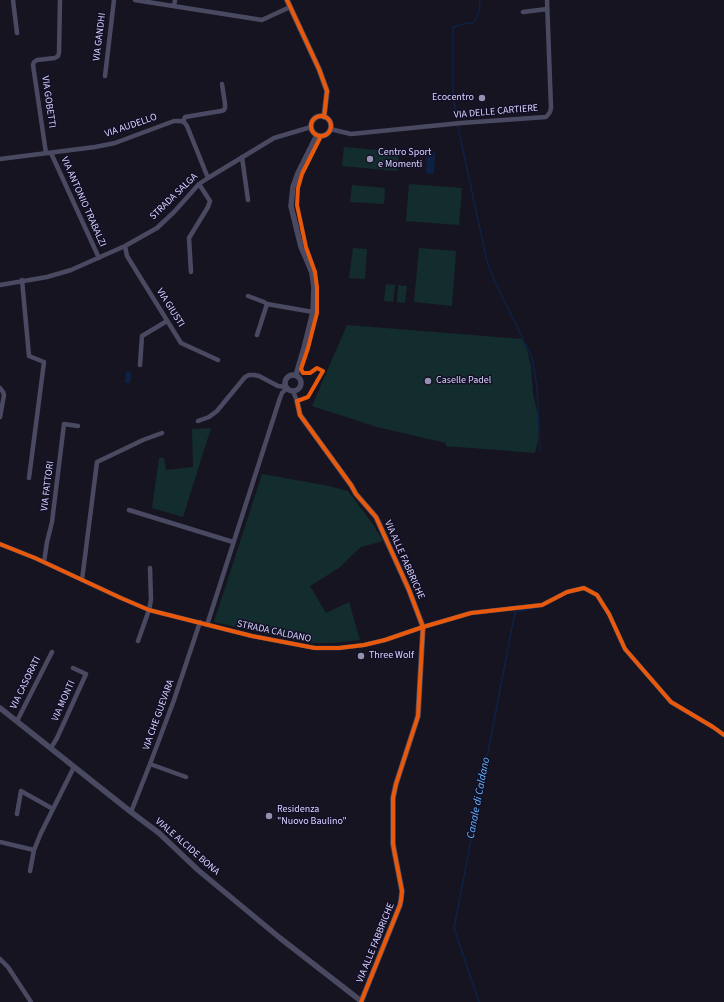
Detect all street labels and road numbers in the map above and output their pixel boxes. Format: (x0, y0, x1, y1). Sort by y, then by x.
street label: VIA GANDHI (91, 12, 109, 62)
street label: VIA GOBETTI (38, 75, 58, 129)
street label: VIA DELLE CARTIERE (453, 102, 539, 122)
street label: VIA AUDELLO (103, 111, 159, 141)
street label: VIA ANTONIO TRABALZI (58, 155, 108, 249)
street label: STRADA SALGA (148, 171, 200, 223)
street label: VIA GIUSTI (153, 286, 187, 330)
street label: VIA FATTORI (39, 460, 57, 512)
street label: VIA ALLE FABBRICHE (381, 519, 427, 601)
street label: STRADA CALDANO (236, 618, 312, 646)
street label: VIA CASORATI (8, 655, 44, 711)
street label: VIA CHE GUEVARA (141, 678, 177, 752)
street label: VIA MONTI (50, 679, 78, 723)
street label: VIALE ALCIDE BONA (152, 816, 222, 878)
street label: VIA ALLE FABBRICHE (354, 901, 398, 985)

